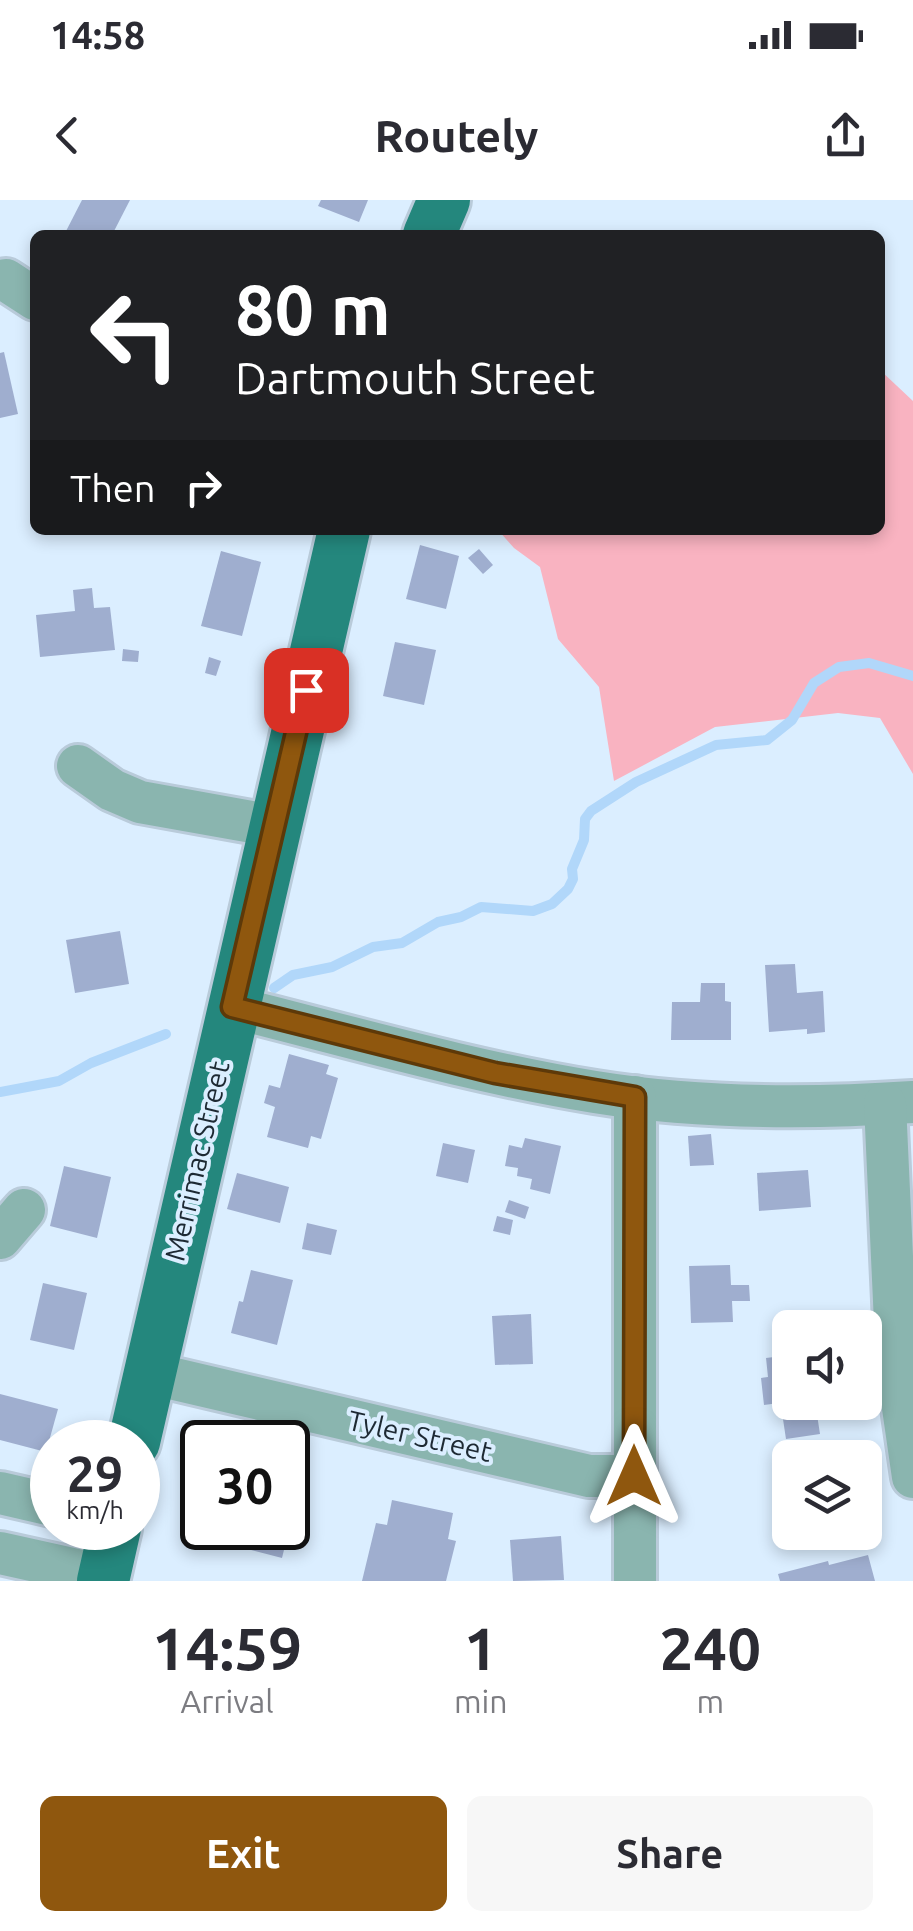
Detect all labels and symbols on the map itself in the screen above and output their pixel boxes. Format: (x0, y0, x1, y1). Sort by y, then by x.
pin (264, 648, 349, 733)
street label: Merrimac Street (158, 1058, 235, 1264)
street label: Tyler Street (345, 1404, 495, 1467)
speed limit sign: 30 (180, 1420, 310, 1550)
position arrow (582, 1424, 686, 1528)

